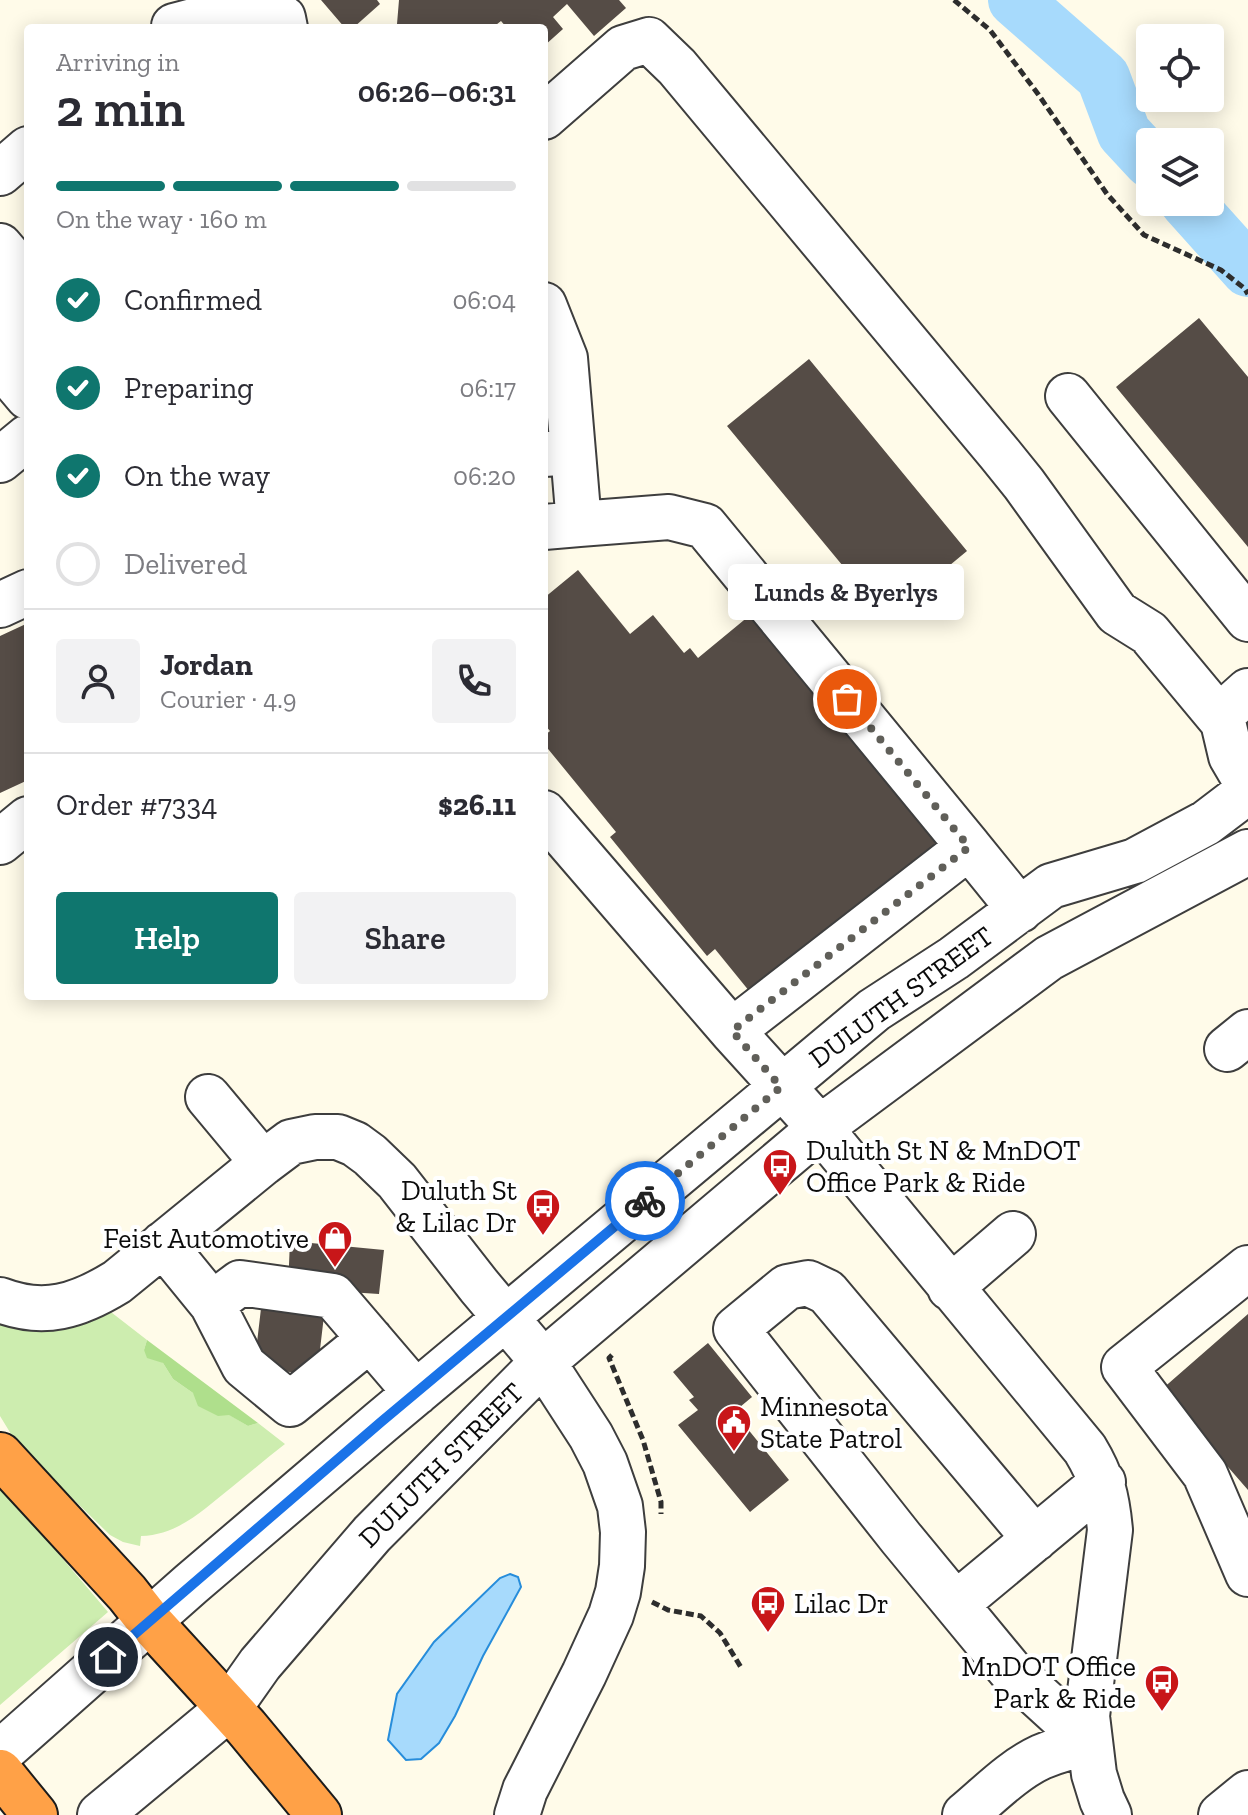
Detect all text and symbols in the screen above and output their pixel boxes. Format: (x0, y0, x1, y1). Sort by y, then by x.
map controls (1136, 24, 1224, 216)
button: locate (1136, 24, 1224, 112)
text: Arriving in (56, 46, 179, 78)
text: 06:26–06:31 (358, 74, 516, 110)
text: 2 min (56, 77, 185, 139)
button: layers (1136, 128, 1224, 216)
text: On the way · 160 m (56, 203, 267, 235)
icon: check (56, 278, 100, 322)
text: Confirmed (124, 282, 262, 318)
text: 06:04 (452, 284, 516, 316)
icon: check (56, 366, 100, 410)
text: Preparing (124, 370, 254, 406)
text: 06:17 (460, 372, 516, 404)
icon: check (56, 454, 100, 498)
text: On the way (124, 458, 270, 494)
text: 06:20 (453, 460, 516, 492)
text: Delivered (124, 546, 247, 582)
callout: Lunds & Byerlys (729, 563, 965, 619)
text: Lunds & Byerlys (754, 576, 938, 608)
button: person (56, 639, 140, 723)
button: phone (432, 639, 516, 723)
text: Jordan (160, 647, 253, 683)
pin (813, 665, 881, 733)
icon: bag (825, 677, 869, 721)
text: Courier · 4.9 (160, 683, 296, 715)
text: Order #7334 (56, 787, 217, 823)
text: $26.11 (438, 787, 516, 823)
button: Help (56, 892, 278, 984)
button: Share (294, 892, 516, 984)
street label: DULUTH STREET (803, 919, 999, 1075)
place label: Duluth St N & MnDOT Office Park & Ride (806, 1134, 1080, 1199)
bus stop icon: Duluth St N & MnDOT Office Park & Ride (761, 1147, 799, 1197)
courier (605, 1161, 685, 1241)
place label: Duluth St & Lilac Dr (395, 1174, 518, 1239)
icon: bike (623, 1179, 667, 1223)
bus stop icon: Duluth St & Lilac Dr (524, 1187, 562, 1237)
shop icon: Feist Automotive (316, 1219, 354, 1269)
place label: Feist Automotive (103, 1222, 309, 1255)
street label: DULUTH STREET (352, 1376, 530, 1554)
place label: Minnesota State Patrol (760, 1390, 902, 1455)
public building icon: Minnesota State Patrol (715, 1403, 753, 1453)
bus stop icon: Lilac Dr (749, 1584, 787, 1634)
place label: Lilac Dr (794, 1587, 889, 1620)
pin (74, 1623, 142, 1691)
icon: home (86, 1635, 130, 1679)
place label: MnDOT Office Park & Ride (961, 1650, 1136, 1715)
bus stop icon: MnDOT Office Park & Ride (1143, 1663, 1181, 1713)

